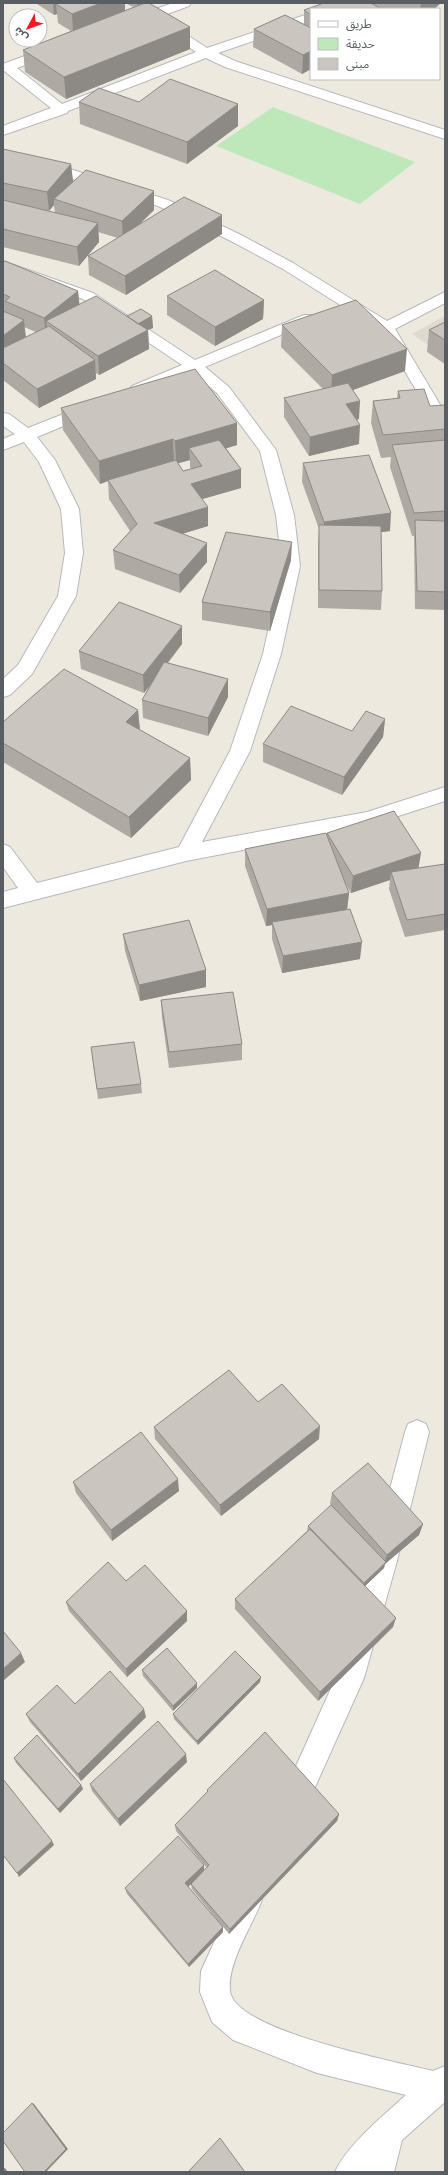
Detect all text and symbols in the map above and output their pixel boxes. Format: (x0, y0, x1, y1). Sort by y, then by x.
north arrow (8, 8, 48, 48)
legend (310, 8, 440, 80)
text: طريق (346, 15, 372, 32)
text: ش (9, 24, 31, 45)
text: حديقة (346, 35, 375, 52)
text: مبنى (346, 55, 369, 72)

